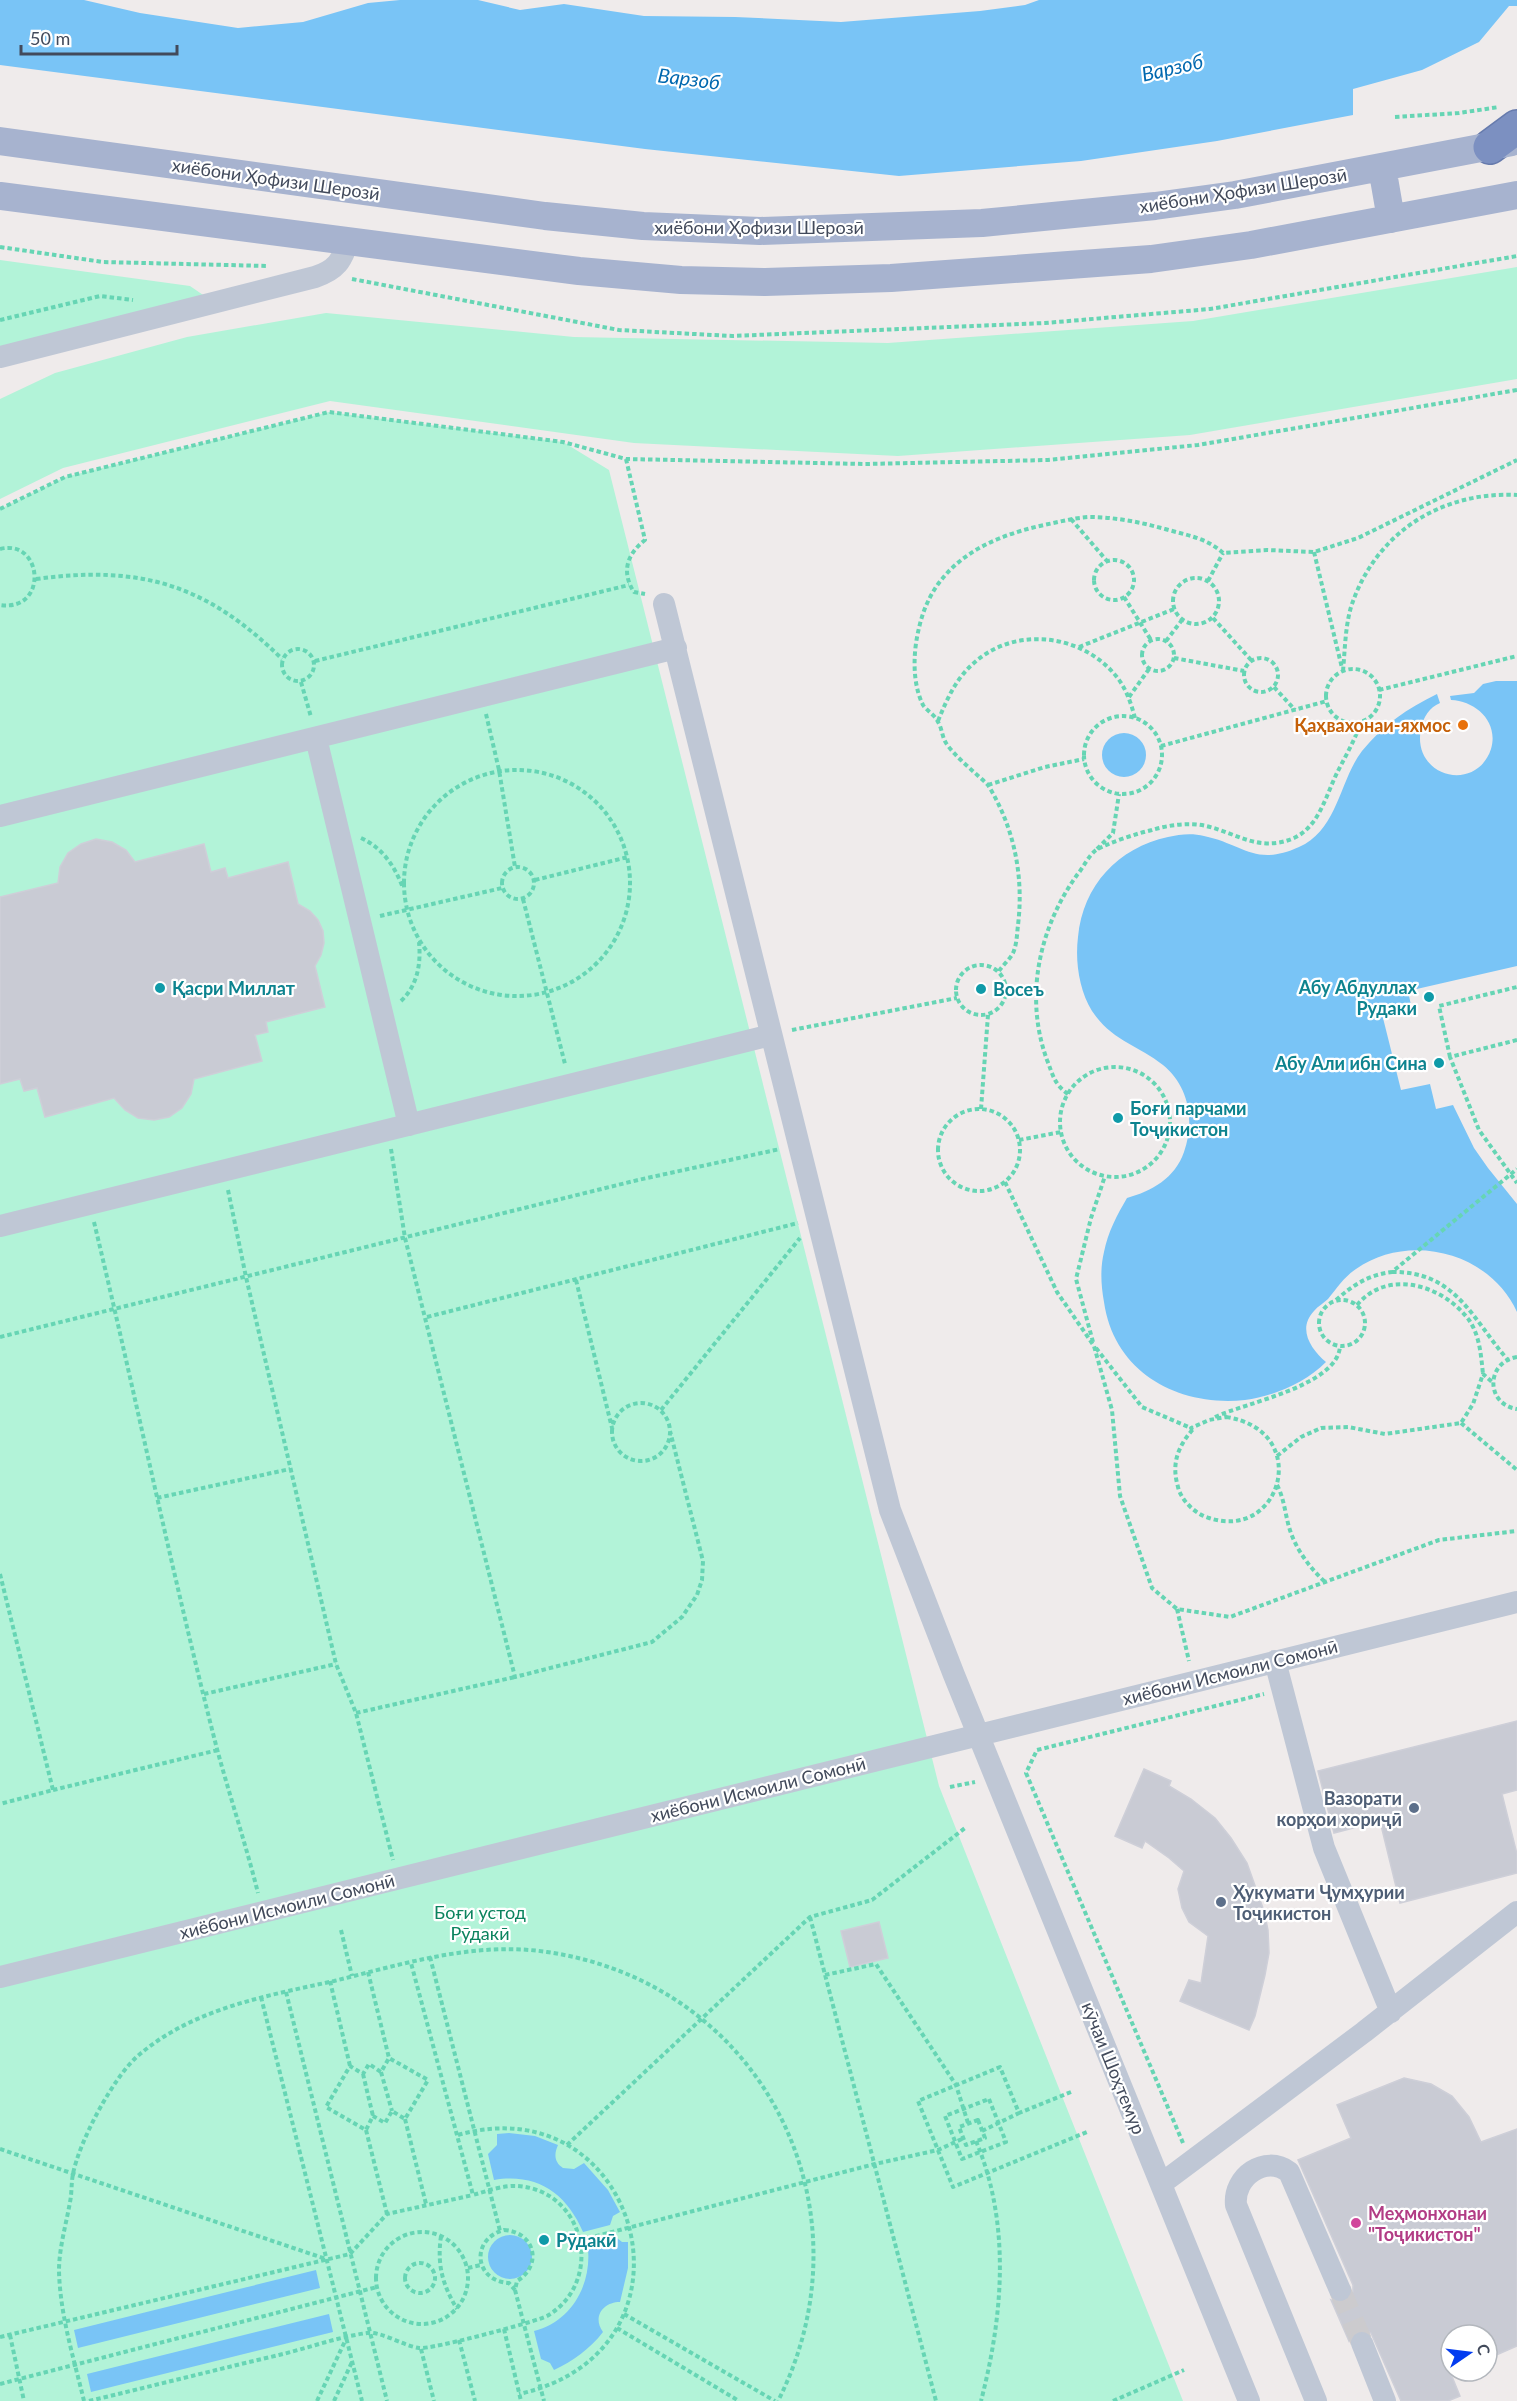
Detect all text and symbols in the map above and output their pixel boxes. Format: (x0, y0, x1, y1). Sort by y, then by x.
scale bar (21, 18, 177, 56)
text: 50 m (30, 27, 70, 49)
water label: Варзоб (1139, 48, 1205, 86)
water label: Варзоб (657, 62, 722, 94)
street label: хиёбони Ҳофизи Шерозӣ (171, 154, 381, 204)
street label: хиёбони Ҳофизи Шерозӣ (1138, 163, 1348, 217)
street label: хиёбони Ҳофизи Шерозӣ (654, 216, 864, 238)
place label: Қаҳвахонаи-яхмос (1294, 714, 1451, 736)
marker: Қаҳвахонаи-яхмос (1456, 718, 1470, 732)
place label: Абу Абдуллах Рудаки (1298, 976, 1418, 1019)
place label: Қасри Миллат (172, 977, 296, 999)
place label: Восеъ (993, 978, 1044, 1000)
marker: Қасри Миллат (153, 981, 167, 995)
marker: Восеъ (974, 982, 988, 996)
marker: Абу Абдуллах Рудаки (1422, 990, 1436, 1004)
place label: Абу Али ибн Сина (1274, 1052, 1427, 1074)
marker: Абу Али ибн Сина (1432, 1056, 1446, 1070)
place label: Боғи парчами Тоҷикистон (1130, 1097, 1247, 1140)
marker: Боғи парчами Тоҷикистон (1111, 1111, 1125, 1125)
street label: хиёбони Исмоили Сомонӣ (1120, 1635, 1340, 1709)
street label: хиёбони Исмоили Сомонӣ (648, 1752, 868, 1826)
place label: Вазорати корҳои хориҷӣ (1277, 1787, 1402, 1830)
marker: Вазорати корҳои хориҷӣ (1407, 1801, 1421, 1815)
street label: хиёбони Исмоили Сомонӣ (177, 1869, 397, 1943)
place label: Ҳукумати Ҷумҳурии Тоҷикистон (1233, 1881, 1405, 1924)
marker: Ҳукумати Ҷумҳурии Тоҷикистон (1214, 1895, 1228, 1909)
park label: Боғи устод Рӯдакӣ (434, 1901, 526, 1944)
street label: кӯчаи Шоҳтемур (1077, 1999, 1151, 2137)
place label: Меҳмонхонаи "Тоҷикистон" (1368, 2202, 1487, 2245)
marker: Меҳмонхонаи "Тоҷикистон" (1349, 2216, 1363, 2230)
place label: Рӯдакӣ (556, 2229, 617, 2251)
marker: Рӯдакӣ (537, 2233, 551, 2247)
north arrow (1439, 2323, 1499, 2383)
text: С (1474, 2342, 1495, 2357)

